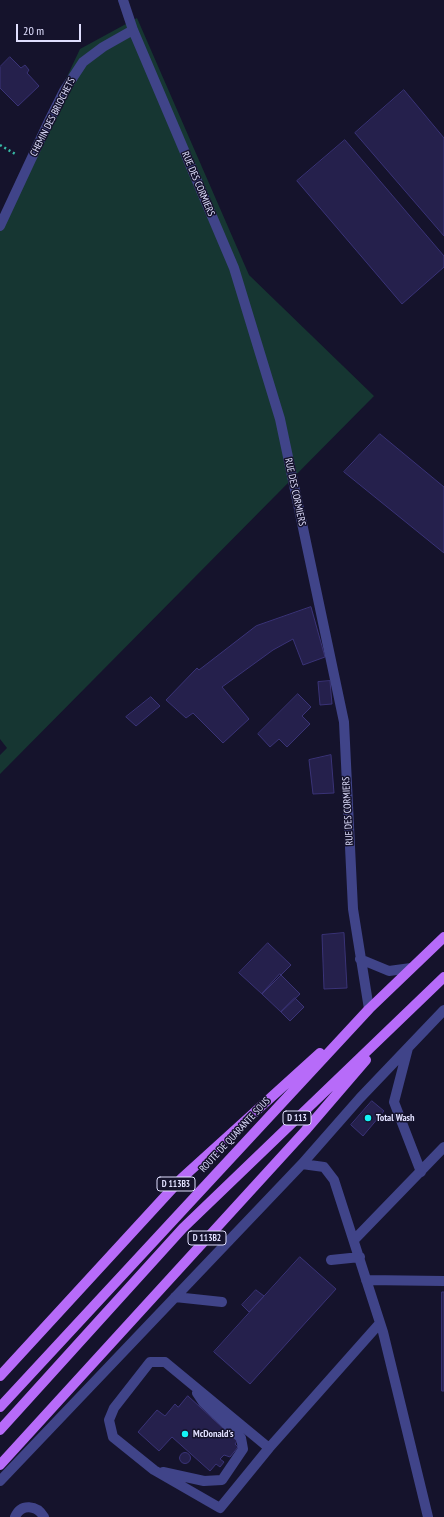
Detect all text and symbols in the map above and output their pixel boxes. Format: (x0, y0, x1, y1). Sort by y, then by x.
scale bar (18, 16, 83, 42)
text: 20 m (23, 23, 44, 38)
street label: CHEMIN DES BRIOCHETS (28, 76, 78, 158)
street label: RUE DES CORMIERS (179, 150, 217, 218)
street label: RUE DES CORMIERS (282, 457, 308, 527)
street label: RUE DES CORMIERS (340, 776, 356, 846)
street label: ROUTE DE QUARANTE SOUS (197, 1095, 273, 1175)
road number: D 113 (283, 1111, 311, 1125)
place label: Total Wash (376, 1112, 415, 1124)
marker: Total Wash (363, 1113, 373, 1123)
road number: D 113B3 (157, 1177, 195, 1191)
road number: D 113B2 (188, 1231, 226, 1245)
place label: McDonald's (193, 1428, 233, 1440)
marker: McDonald's (180, 1429, 190, 1439)

